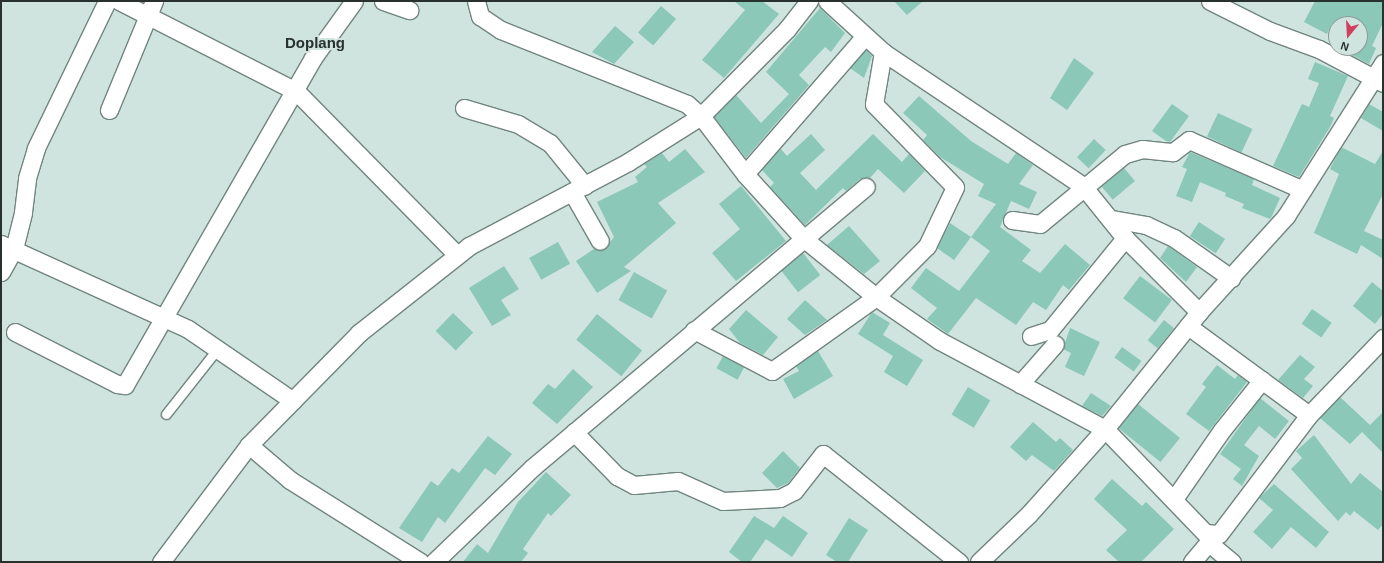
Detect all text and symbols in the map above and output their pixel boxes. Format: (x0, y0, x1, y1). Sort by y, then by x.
north arrow (1328, 16, 1368, 56)
district label: Doplang (285, 34, 345, 52)
text: N (1339, 40, 1350, 53)

